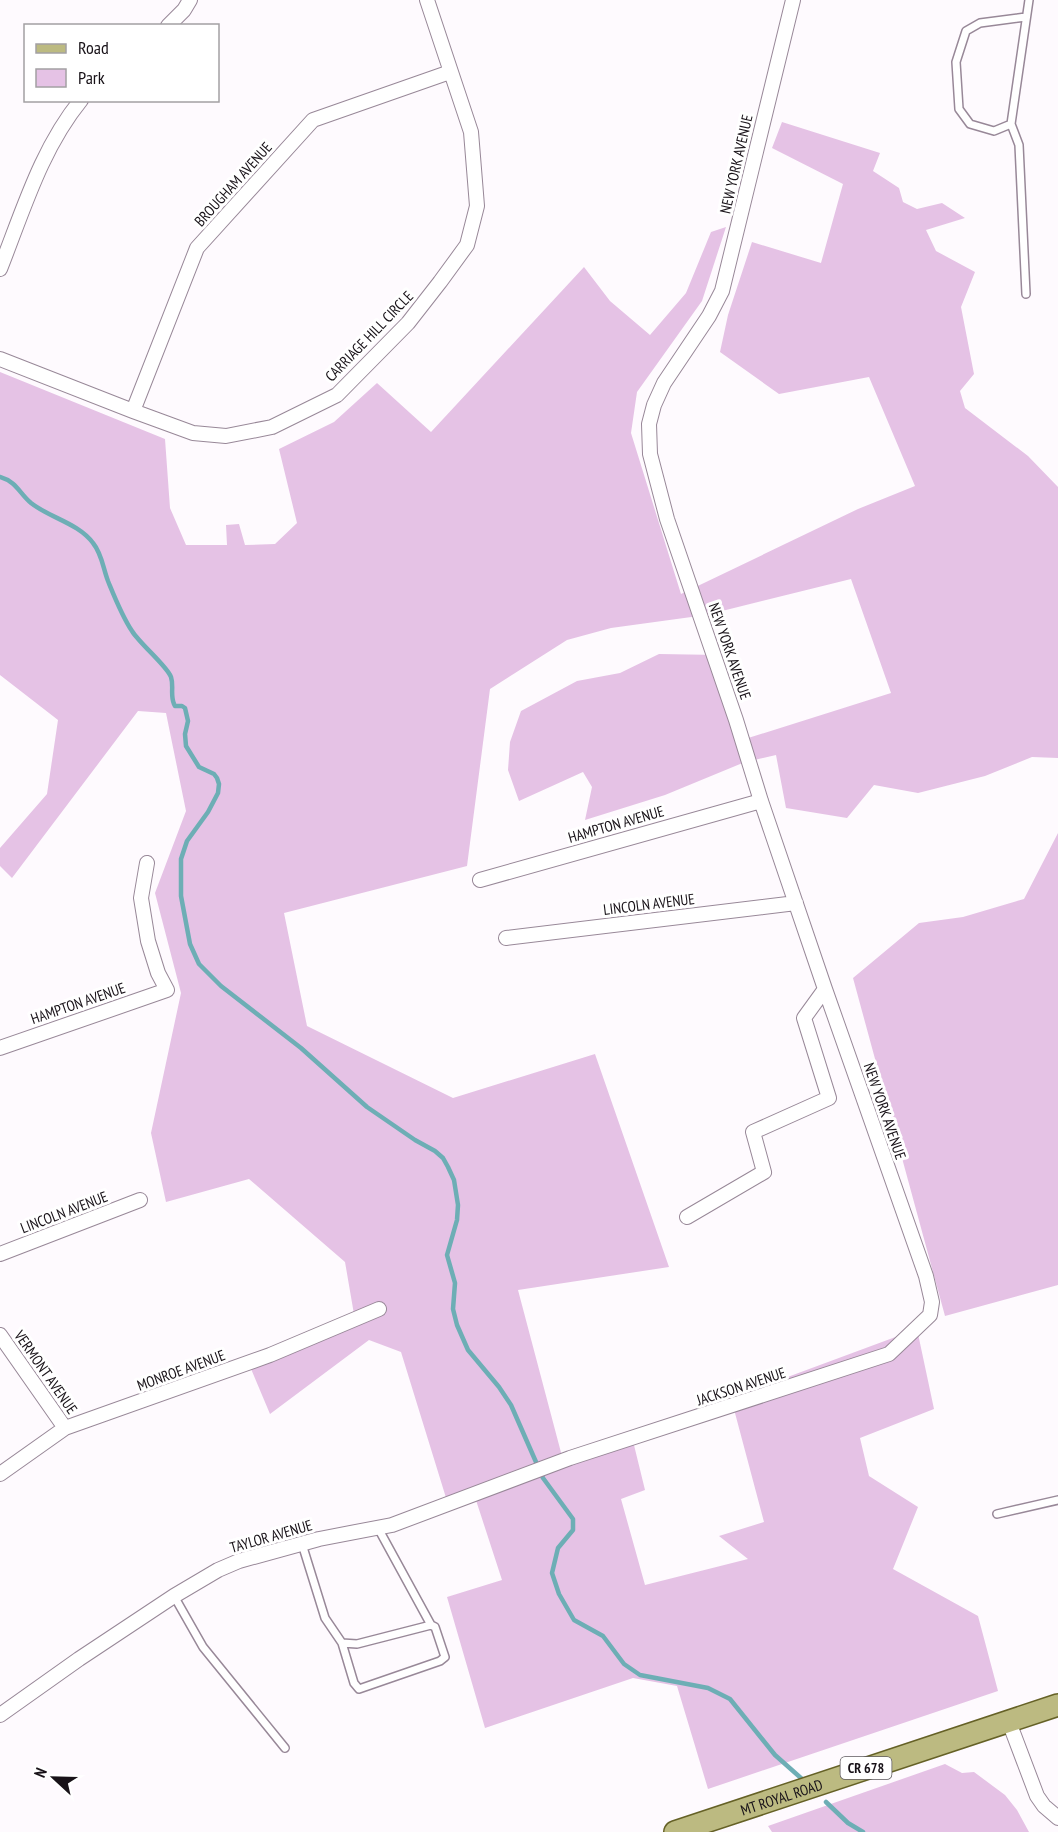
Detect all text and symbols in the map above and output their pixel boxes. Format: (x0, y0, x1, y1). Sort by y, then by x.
legend (24, 24, 219, 102)
text: Road (78, 36, 109, 59)
text: Park (78, 66, 105, 89)
street label: NEW YORK AVENUE (715, 113, 757, 215)
street label: BROUGHAM AVENUE (190, 138, 276, 230)
street label: CARRIAGE HILL CIRCLE (321, 287, 417, 385)
street label: NEW YORK AVENUE (705, 600, 755, 702)
street label: HAMPTON AVENUE (566, 801, 666, 847)
street label: LINCOLN AVENUE (602, 889, 696, 919)
street label: HAMPTON AVENUE (28, 978, 128, 1028)
street label: NEW YORK AVENUE (860, 1060, 910, 1162)
street label: LINCOLN AVENUE (18, 1187, 110, 1237)
street label: VERMONT AVENUE (10, 1326, 82, 1417)
street label: MONROE AVENUE (134, 1345, 228, 1395)
street label: JACKSON AVENUE (693, 1363, 788, 1410)
street label: TAYLOR AVENUE (228, 1515, 314, 1557)
north arrow (24, 1748, 84, 1808)
road number: CR 678 (840, 1757, 892, 1779)
text: N (29, 1765, 51, 1780)
street label: MT ROYAL ROAD (738, 1774, 825, 1819)

